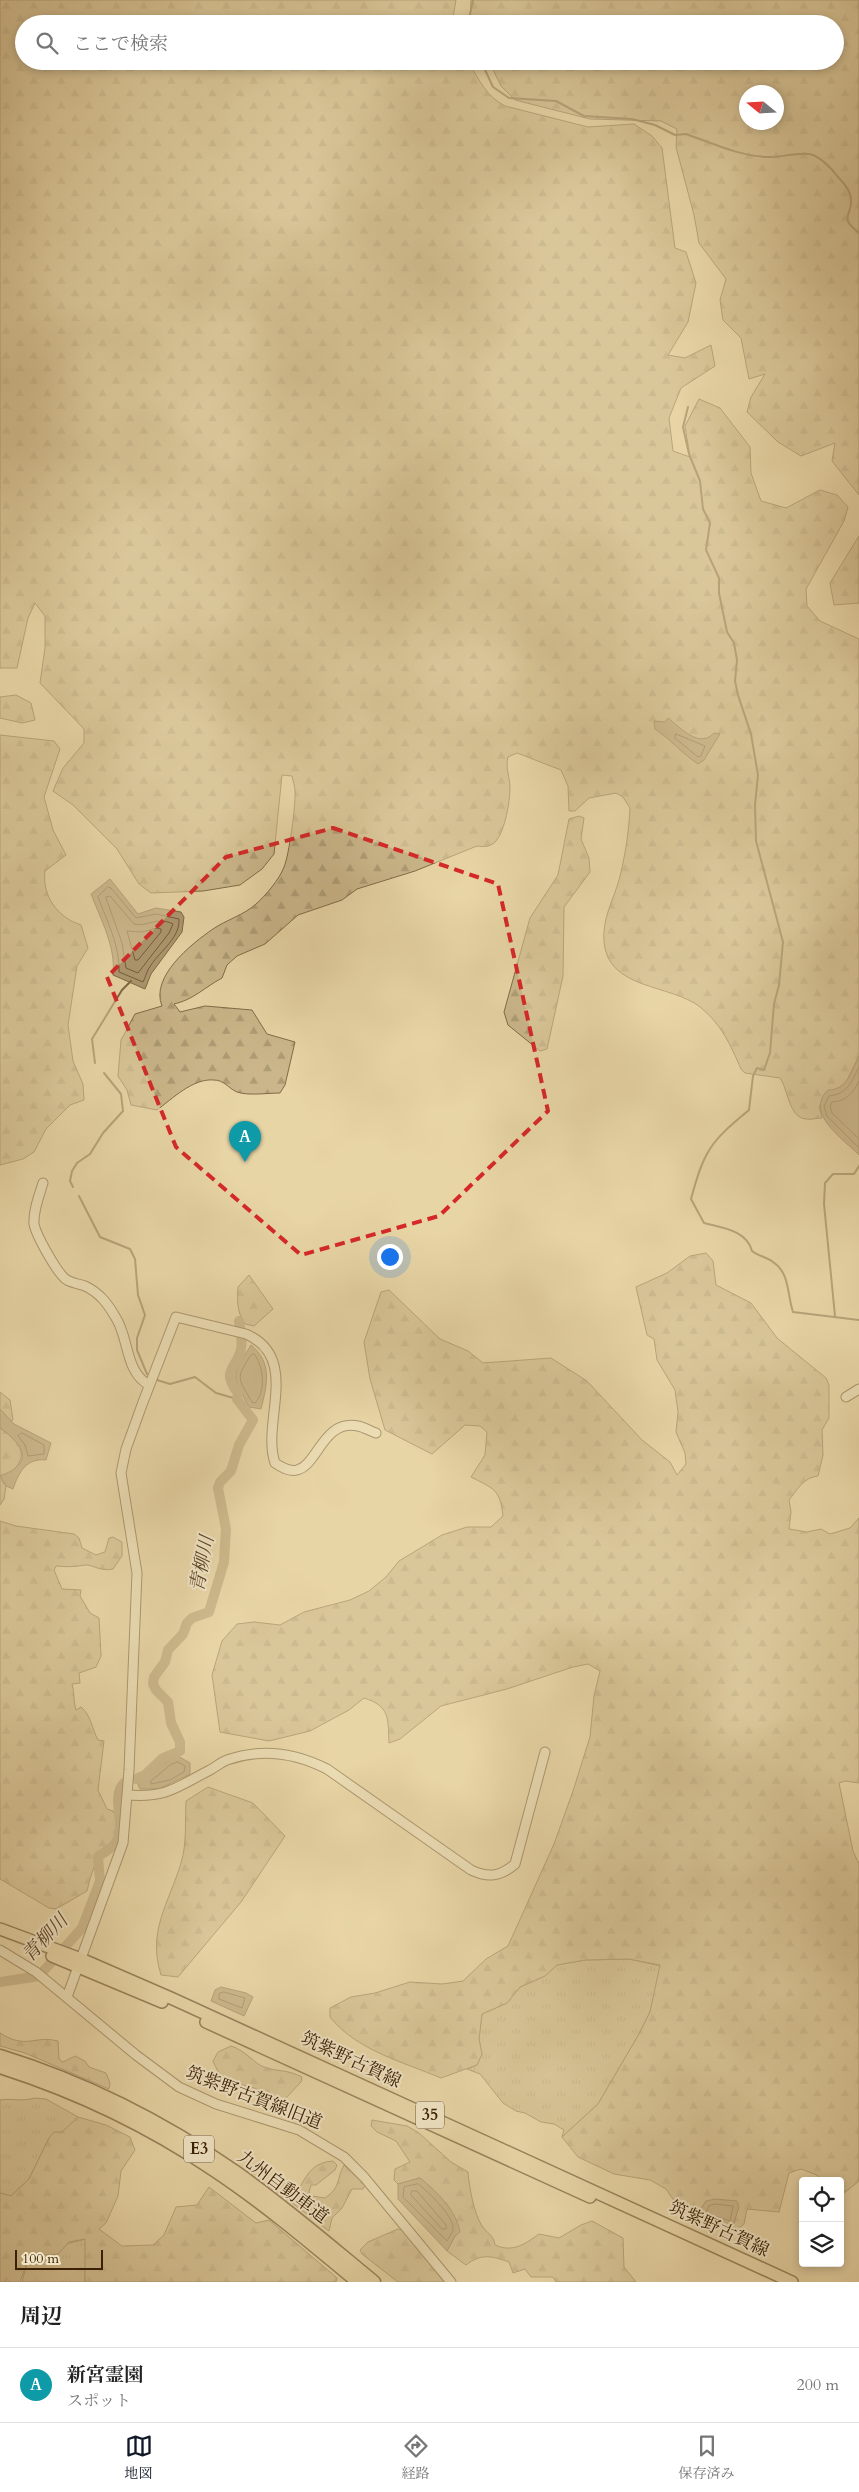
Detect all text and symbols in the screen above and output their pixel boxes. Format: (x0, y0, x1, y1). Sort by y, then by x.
search box (15, 15, 844, 70)
icon: search (33, 29, 61, 57)
text: ここで検索 (73, 31, 168, 57)
north arrow (739, 85, 784, 130)
pin: A (229, 1121, 261, 1162)
your location (377, 1244, 403, 1270)
water label: 青柳川 (184, 1532, 221, 1594)
water label: 青柳川 (16, 1907, 75, 1968)
street label: 筑紫野古賀線 (297, 2026, 405, 2094)
street label: 筑紫野古賀線旧道 (182, 2061, 326, 2135)
road number: 35 (416, 2102, 444, 2128)
road number: E3 (184, 2136, 214, 2162)
street label: 九州自動車道 (232, 2145, 334, 2229)
map controls (799, 2177, 844, 2267)
button: locate (799, 2177, 844, 2222)
street label: 筑紫野古賀線 (665, 2195, 773, 2263)
button: layers (799, 2222, 844, 2267)
scale bar (15, 2247, 102, 2270)
text: 100 m (22, 2249, 59, 2268)
text: 周辺 (20, 2302, 62, 2331)
text: 新宮霊園 (67, 2362, 143, 2388)
text: A (30, 2374, 42, 2396)
text: 200 m (797, 2374, 839, 2396)
text: スポット (67, 2390, 131, 2412)
tab: 地図 (125, 2432, 153, 2483)
tab: 経路 (402, 2432, 430, 2483)
tab: 保存済み (679, 2432, 735, 2483)

